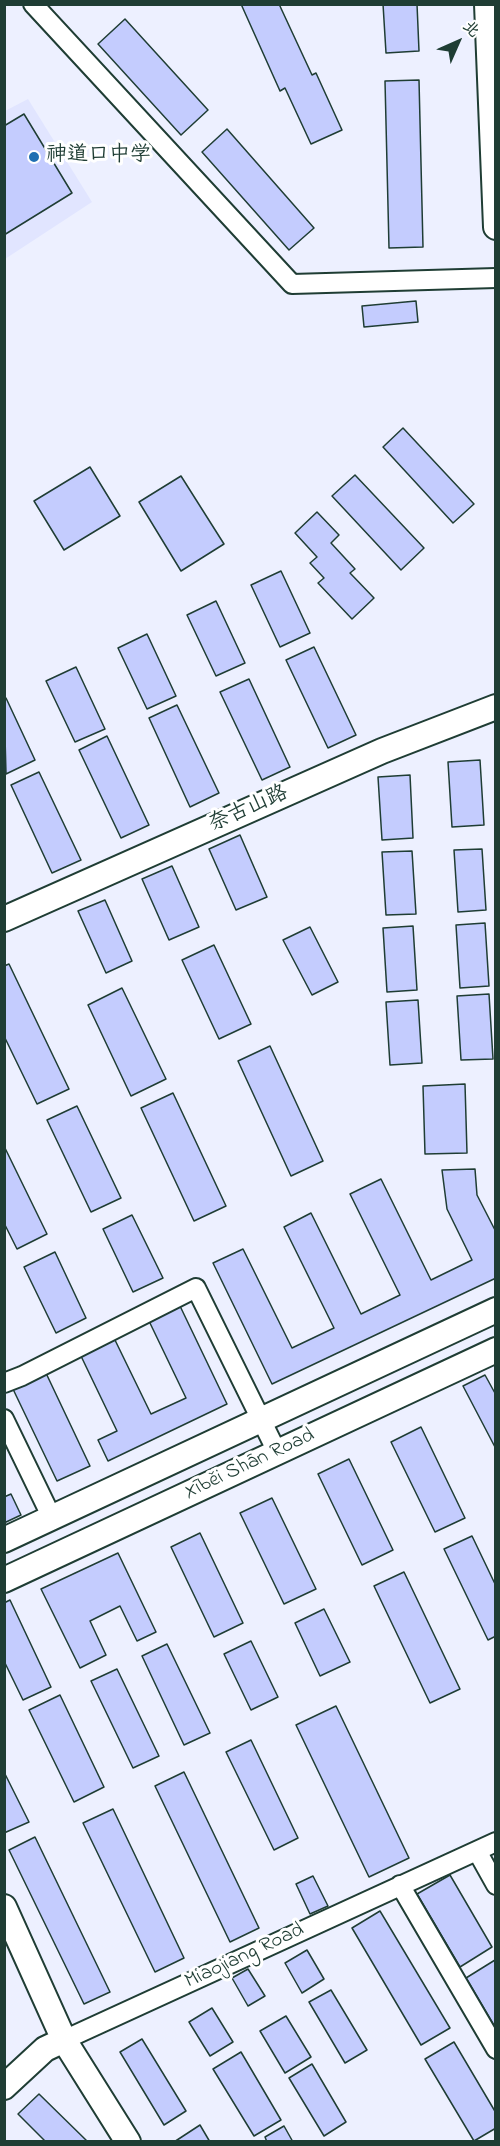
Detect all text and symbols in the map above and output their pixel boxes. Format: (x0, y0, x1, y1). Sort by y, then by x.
north arrow (428, 12, 488, 72)
text: 北 (457, 15, 485, 43)
place label: 神道口中学 (46, 144, 151, 170)
marker: 神道口中学 (27, 150, 41, 164)
street label: 奈古山路 (206, 781, 292, 839)
street label: Xīběi Shān Road (181, 1424, 319, 1506)
street label: Miaojiang Road (181, 1918, 309, 1996)

